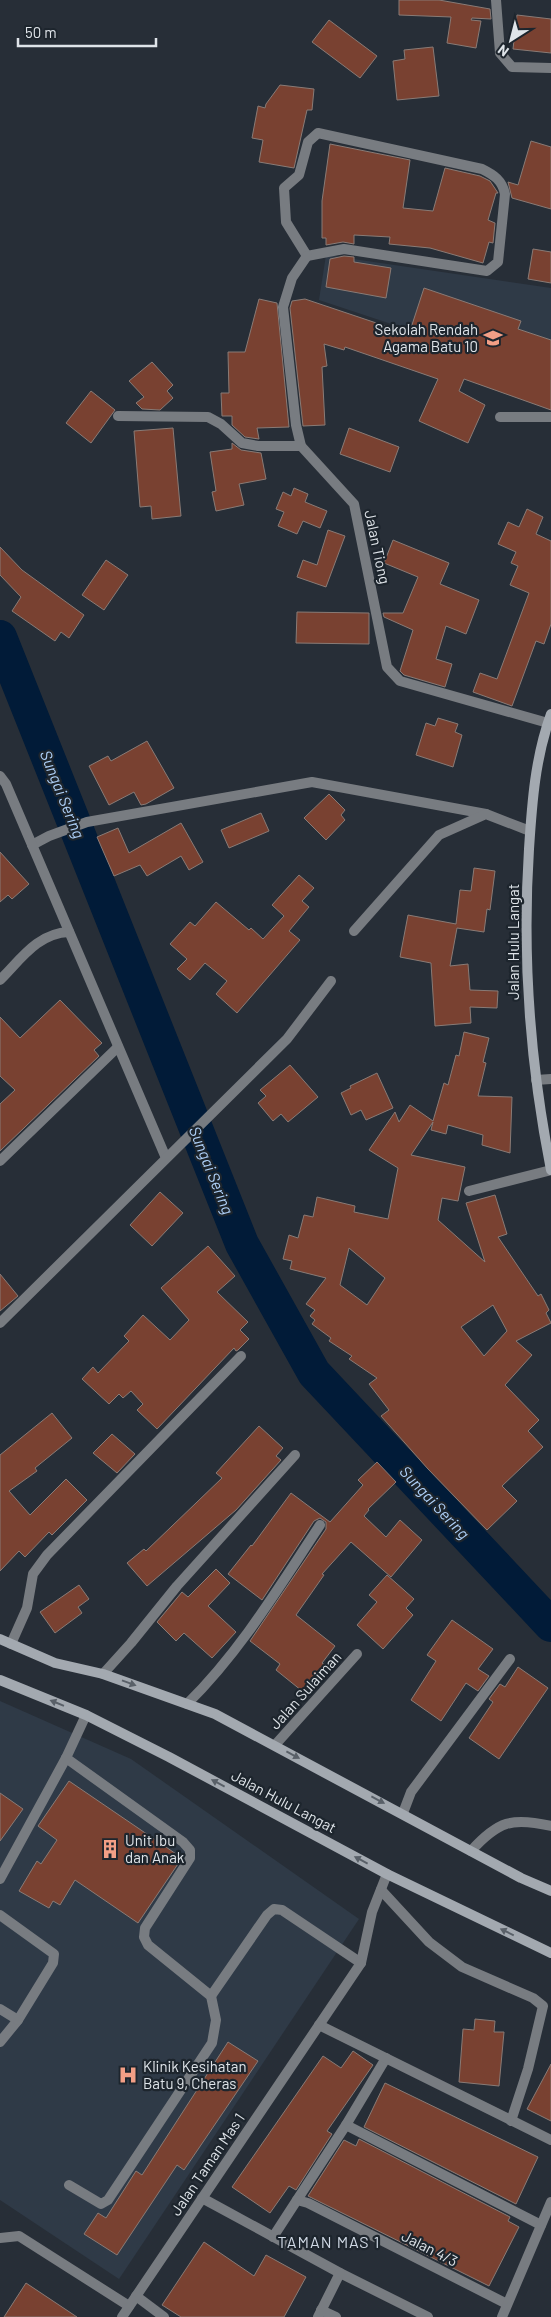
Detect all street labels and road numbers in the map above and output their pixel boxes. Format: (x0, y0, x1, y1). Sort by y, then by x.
street label: Jalan Tiong (361, 508, 395, 586)
street label: Jalan Hulu Langat (504, 884, 522, 1000)
street label: Jalan Sulaiman (265, 1647, 345, 1733)
street label: Jalan Hulu Langat (228, 1766, 340, 1836)
street label: Jalan Taman Mas 1 (166, 2109, 248, 2219)
street label: Jalan 4/3 (399, 2226, 461, 2270)

